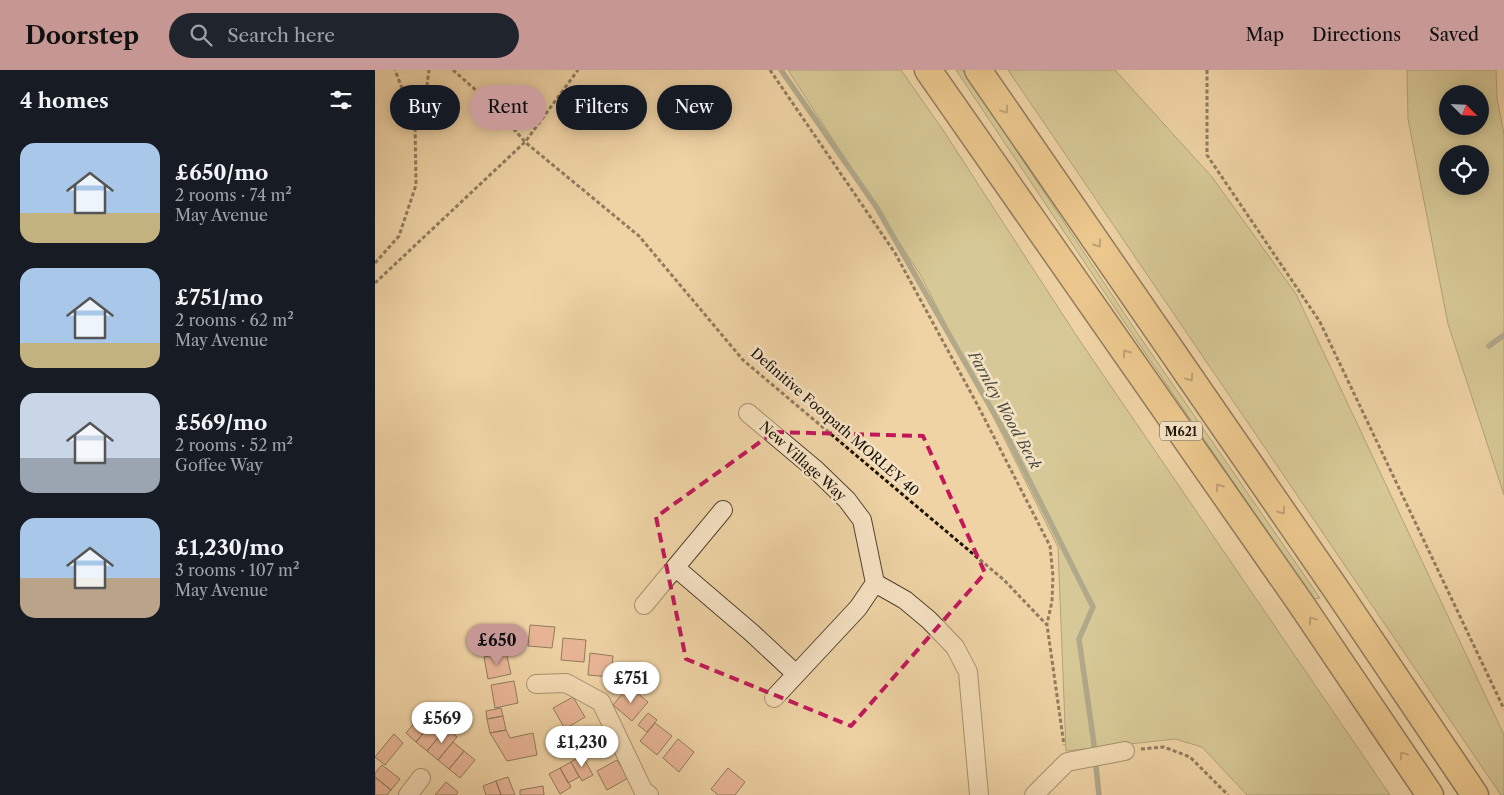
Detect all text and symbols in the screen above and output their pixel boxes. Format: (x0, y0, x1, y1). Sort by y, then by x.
search box (169, 13, 519, 58)
text: Doorstep (25, 21, 139, 50)
icon: search (187, 21, 215, 49)
text: Search here (227, 24, 335, 47)
text: Map (1245, 24, 1284, 46)
text: Directions (1312, 24, 1401, 46)
text: Saved (1429, 24, 1479, 46)
chip: Buy (390, 85, 460, 130)
chip: Rent (470, 85, 546, 130)
chip: Filters (556, 85, 647, 130)
chip: New (657, 85, 732, 130)
north arrow (1439, 85, 1489, 135)
map controls (1439, 85, 1489, 195)
icon: filters (327, 86, 355, 114)
text: 4 homes (20, 88, 109, 113)
one-way arrow (999, 104, 1008, 114)
button: locate (1439, 145, 1489, 195)
text: £650/mo (175, 160, 268, 185)
icon: home (60, 163, 120, 223)
text: 2 rooms · 74 m² (175, 185, 292, 205)
text: May Avenue (175, 205, 268, 225)
one-way arrow (1092, 238, 1101, 248)
text: £751/mo (175, 285, 263, 310)
icon: home (60, 288, 120, 348)
text: 2 rooms · 62 m² (175, 310, 294, 330)
text: May Avenue (175, 330, 268, 350)
street label: Definitive Footpath MORLEY 40 (747, 344, 923, 500)
water label: Farnley Wood Beck (964, 347, 1045, 473)
one-way arrow (1123, 350, 1132, 359)
one-way arrow (1184, 372, 1193, 381)
text: £569/mo (175, 410, 267, 435)
icon: home (60, 413, 120, 473)
street label: New Village Way (756, 417, 850, 505)
road number: M621 (1160, 422, 1202, 441)
text: 2 rooms · 52 m² (175, 435, 293, 455)
text: Goffee Way (175, 455, 263, 475)
one-way arrow (1216, 483, 1225, 492)
one-way arrow (1276, 505, 1285, 515)
text: £1,230/mo (175, 535, 284, 560)
icon: home (60, 538, 120, 598)
text: 3 rooms · 107 m² (175, 560, 300, 580)
text: May Avenue (175, 580, 268, 600)
one-way arrow (1309, 616, 1318, 626)
pin: £650 (467, 624, 527, 666)
text: £650 (477, 630, 517, 650)
pin: £751 (601, 662, 661, 704)
text: £751 (614, 668, 649, 688)
pin: £569 (412, 702, 472, 744)
text: £569 (423, 708, 461, 728)
pin: £1,230 (541, 726, 623, 768)
text: £1,230 (556, 732, 608, 752)
one-way arrow (1400, 751, 1409, 760)

